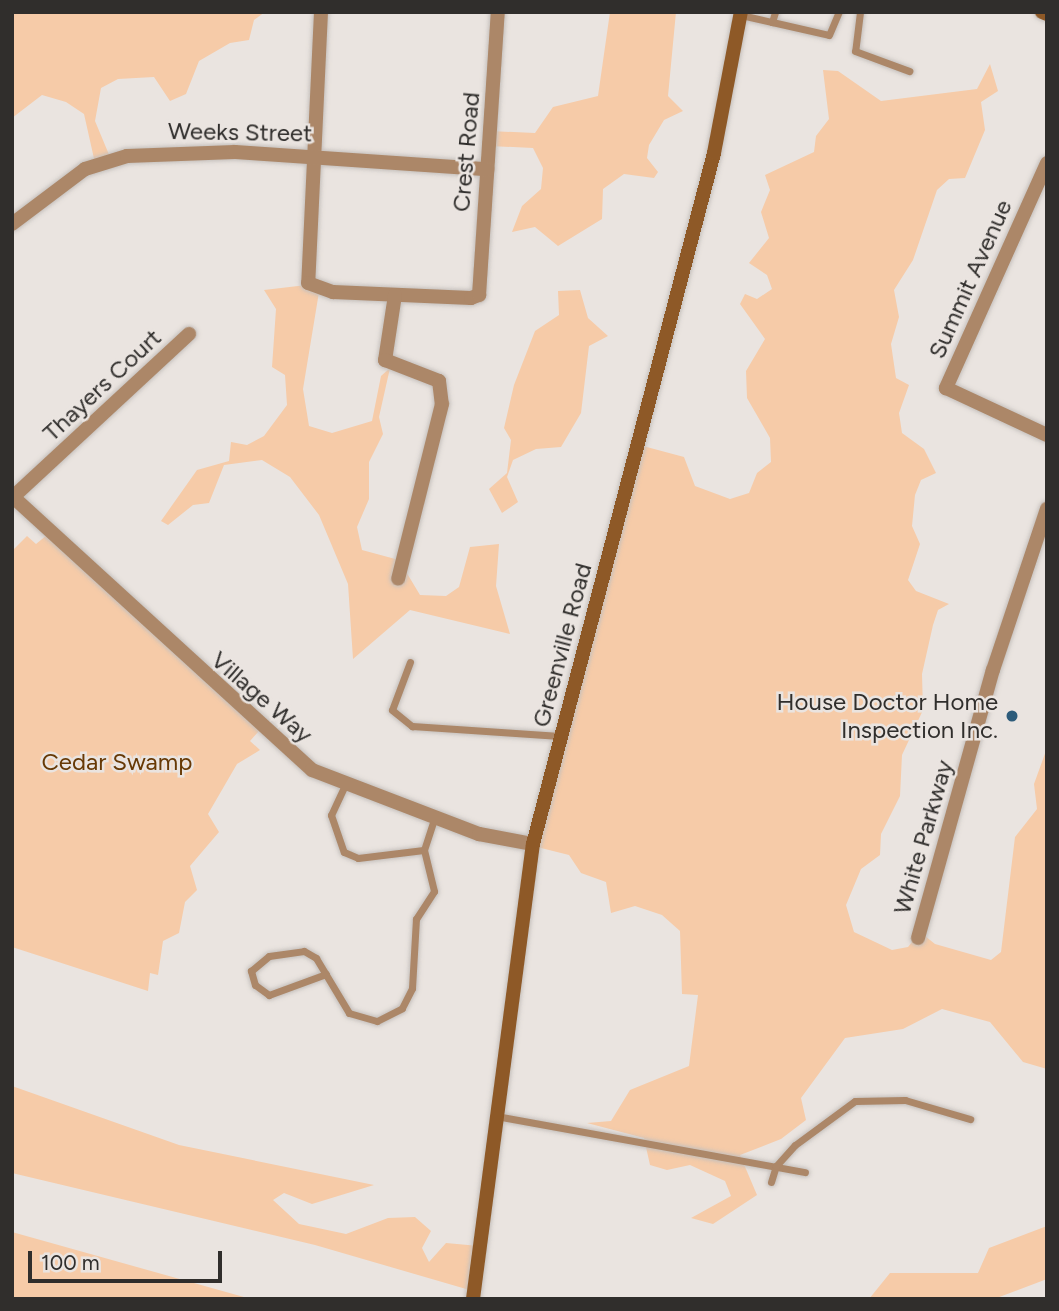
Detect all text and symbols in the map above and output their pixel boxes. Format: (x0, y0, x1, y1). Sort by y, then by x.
street label: Crest Road (446, 91, 486, 213)
street label: Weeks Street (168, 116, 312, 148)
street label: Summit Avenue (922, 195, 1018, 363)
street label: Thayers Court (37, 323, 167, 447)
street label: Greenville Road (526, 560, 598, 730)
street label: Village Way (205, 645, 319, 749)
place label: House Doctor Home Inspection Inc. (777, 688, 998, 744)
marker: House Doctor Home Inspection Inc. (1004, 708, 1020, 724)
park label: Cedar Swamp (42, 748, 192, 776)
street label: White Parkway (887, 757, 959, 917)
scale bar (32, 1238, 226, 1282)
text: 100 m (41, 1250, 100, 1275)

